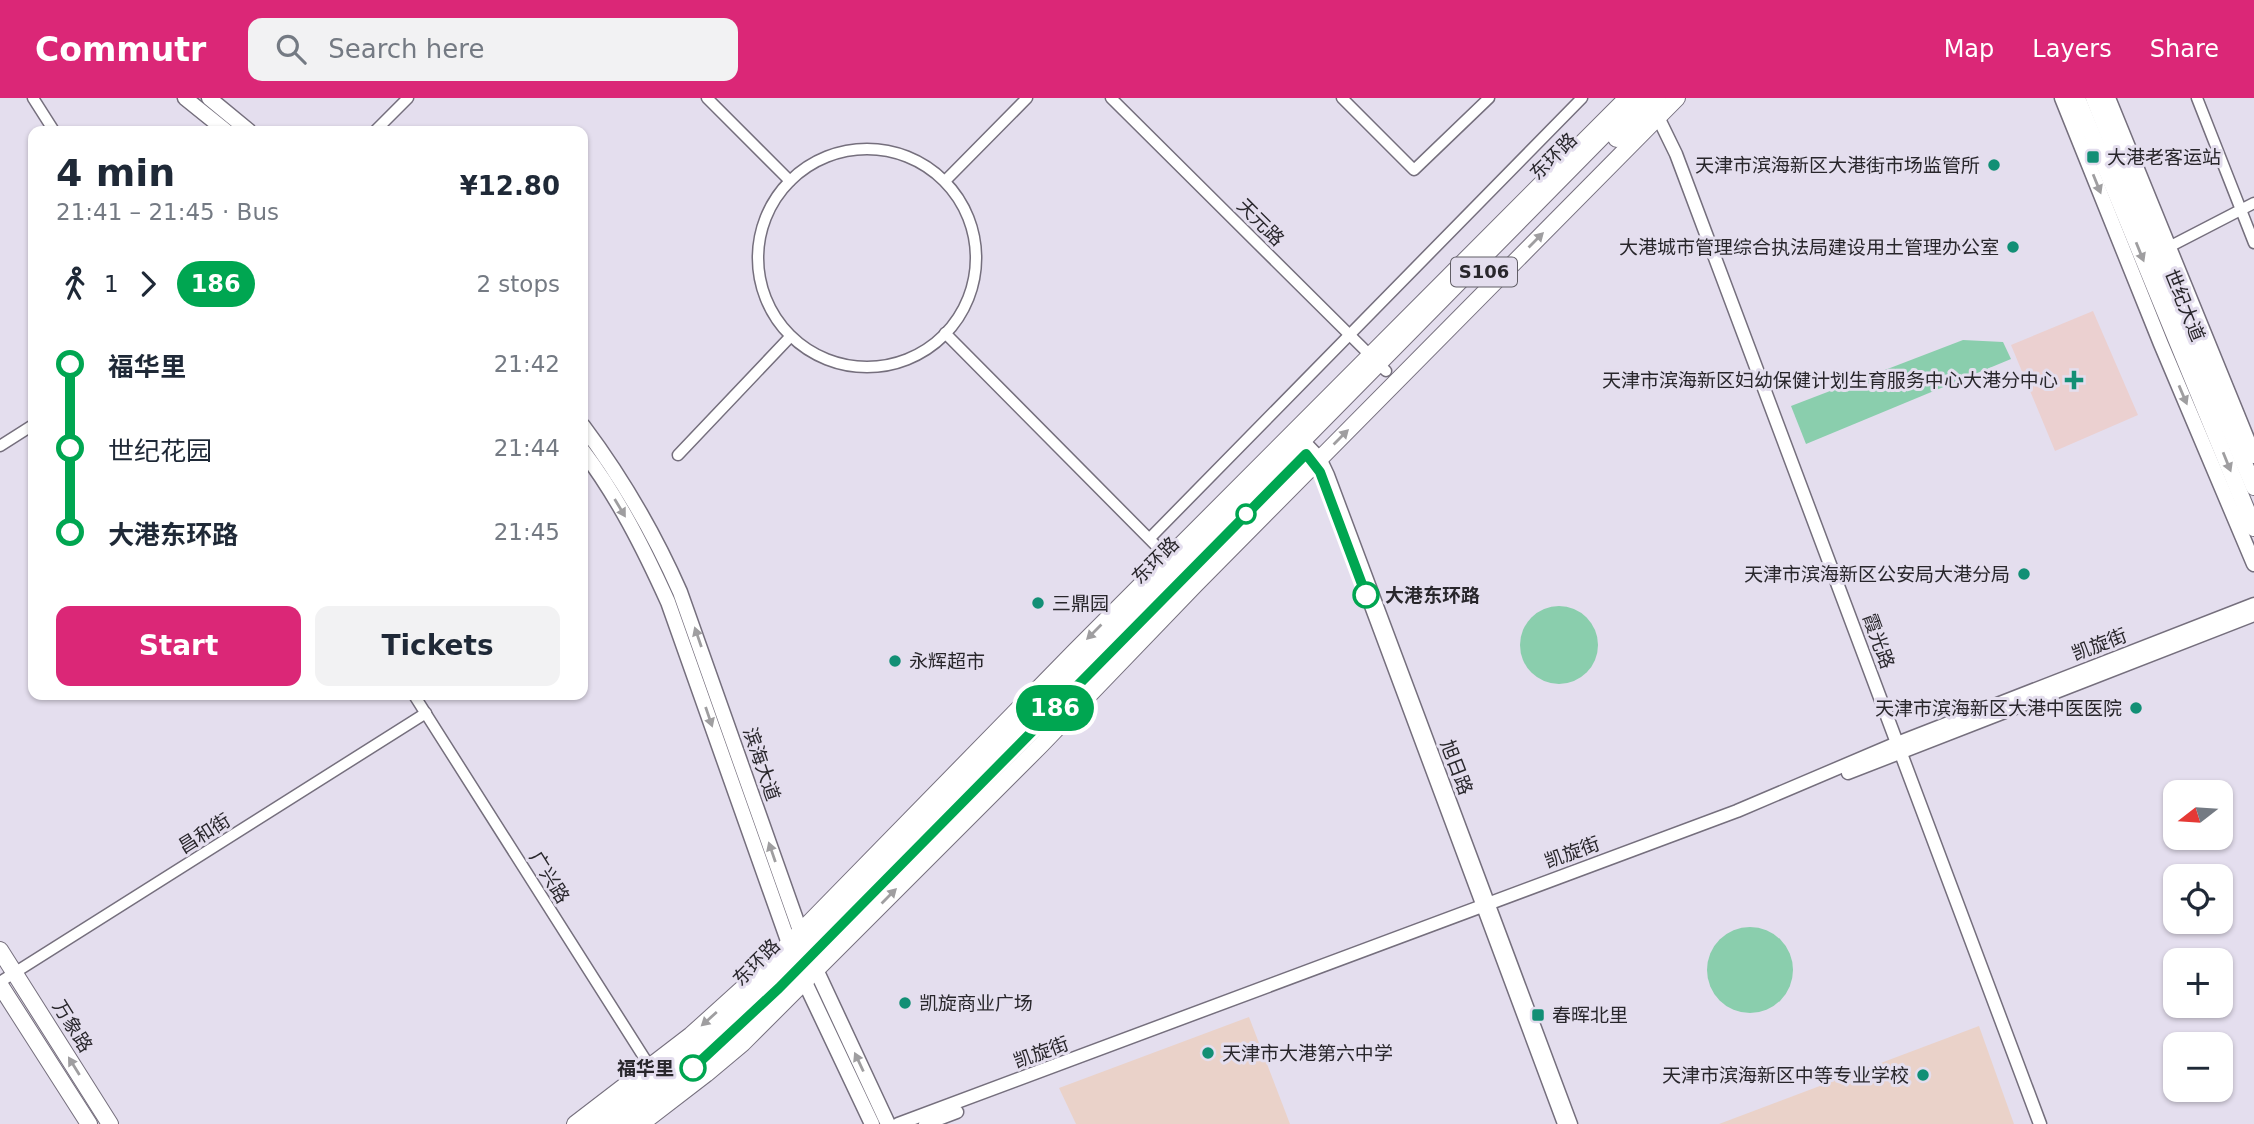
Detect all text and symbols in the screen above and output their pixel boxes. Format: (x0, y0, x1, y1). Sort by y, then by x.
search box (248, 18, 738, 81)
text: Commutr (35, 30, 206, 69)
icon: search (272, 30, 310, 68)
text: Search here (328, 34, 484, 64)
text: Map (1944, 35, 1994, 63)
text: Layers (2032, 35, 2112, 63)
text: Share (2150, 35, 2219, 63)
street label: 东环路 (1525, 128, 1581, 184)
place label: 大港老客运站 (2107, 146, 2221, 168)
marker: 大港老客运站 (2085, 149, 2101, 165)
text: 4 min (56, 151, 175, 195)
place label: 天津市滨海新区大港街市场监管所 (1695, 154, 1980, 176)
marker: 天津市滨海新区大港街市场监管所 (1986, 157, 2002, 173)
text: ¥12.80 (460, 171, 560, 201)
one-way arrow (2091, 174, 2102, 195)
street label: 天元路 (1233, 194, 1289, 250)
text: 21:41 – 21:45 · Bus (56, 199, 279, 225)
one-way arrow (1527, 232, 1543, 249)
place label: 大港城市管理综合执法局建设用土管理办公室 (1619, 236, 1999, 258)
marker: 大港城市管理综合执法局建设用土管理办公室 (2005, 239, 2021, 255)
one-way arrow (2135, 241, 2146, 262)
road number: S106 (1451, 258, 1517, 286)
icon: walk (56, 265, 94, 303)
icon: forward (129, 265, 167, 303)
street label: 世纪大道 (2161, 266, 2209, 344)
text: 186 (191, 270, 241, 298)
text: 1 (104, 271, 119, 297)
text: 2 stops (476, 271, 560, 297)
text: 21:42 (494, 351, 560, 377)
text: 福华里 (108, 352, 186, 382)
place label: 天津市滨海新区妇幼保健计划生育服务中心大港分中心 (1602, 369, 2058, 391)
marker: 天津市滨海新区妇幼保健计划生育服务中心大港分中心 (2064, 370, 2084, 390)
one-way arrow (2177, 384, 2188, 405)
one-way arrow (1333, 429, 1349, 446)
text: 21:44 (494, 435, 560, 461)
text: 世纪花园 (108, 436, 212, 466)
one-way arrow (2221, 452, 2233, 472)
one-way arrow (614, 499, 627, 518)
unlabelled marker (1236, 504, 1256, 524)
text: 21:45 (494, 519, 560, 545)
text: 大港东环路 (108, 520, 238, 550)
street label: 东环路 (1127, 532, 1183, 588)
place label: 天津市滨海新区公安局大港分局 (1744, 563, 2010, 585)
marker: 天津市滨海新区公安局大港分局 (2016, 566, 2032, 582)
marker: 大港东环路 (1353, 582, 1379, 608)
place label: 大港东环路 (1385, 584, 1480, 606)
place label: 三鼎园 (1052, 592, 1109, 614)
marker: 三鼎园 (1030, 595, 1046, 611)
button: Start (56, 606, 301, 686)
button: Tickets (315, 606, 560, 686)
street label: 霞光路 (1859, 610, 1899, 672)
one-way arrow (1087, 623, 1103, 640)
street label: 凯旋街 (2068, 624, 2130, 664)
one-way arrow (692, 627, 703, 648)
place label: 永辉超市 (909, 650, 985, 672)
marker: 永辉超市 (887, 653, 903, 669)
line badge: 186 (1015, 685, 1095, 731)
text: 186 (1030, 694, 1080, 722)
place label: 天津市滨海新区大港中医医院 (1875, 697, 2122, 719)
marker: 天津市滨海新区大港中医医院 (2128, 700, 2144, 716)
one-way arrow (704, 707, 715, 728)
street label: 滨海大道 (739, 724, 785, 804)
street label: 旭日路 (1437, 736, 1477, 798)
north arrow (2163, 780, 2233, 850)
map controls (2163, 780, 2233, 1102)
street label: 昌和街 (174, 809, 234, 857)
street label: 凯旋街 (1541, 832, 1603, 872)
one-way arrow (766, 842, 777, 863)
street label: 广兴路 (526, 847, 574, 907)
button: locate (2163, 864, 2233, 934)
one-way arrow (881, 887, 898, 904)
street label: 东环路 (728, 934, 784, 990)
button: + (2163, 948, 2233, 1018)
place label: 凯旋商业广场 (919, 992, 1033, 1014)
marker: 凯旋商业广场 (897, 995, 913, 1011)
street label: 万象路 (49, 996, 97, 1056)
place label: 春晖北里 (1552, 1004, 1628, 1026)
marker: 春晖北里 (1530, 1007, 1546, 1023)
one-way arrow (701, 1010, 718, 1026)
street label: 凯旋街 (1010, 1032, 1072, 1072)
button: − (2163, 1032, 2233, 1102)
place label: 天津市大港第六中学 (1222, 1042, 1393, 1064)
marker: 天津市大港第六中学 (1200, 1045, 1216, 1061)
one-way arrow (854, 1052, 865, 1072)
marker: 福华里 (680, 1055, 706, 1081)
one-way arrow (67, 1057, 80, 1076)
place label: 福华里 (617, 1057, 674, 1079)
place label: 天津市滨海新区中等专业学校 (1662, 1064, 1909, 1086)
marker: 天津市滨海新区中等专业学校 (1915, 1067, 1931, 1083)

